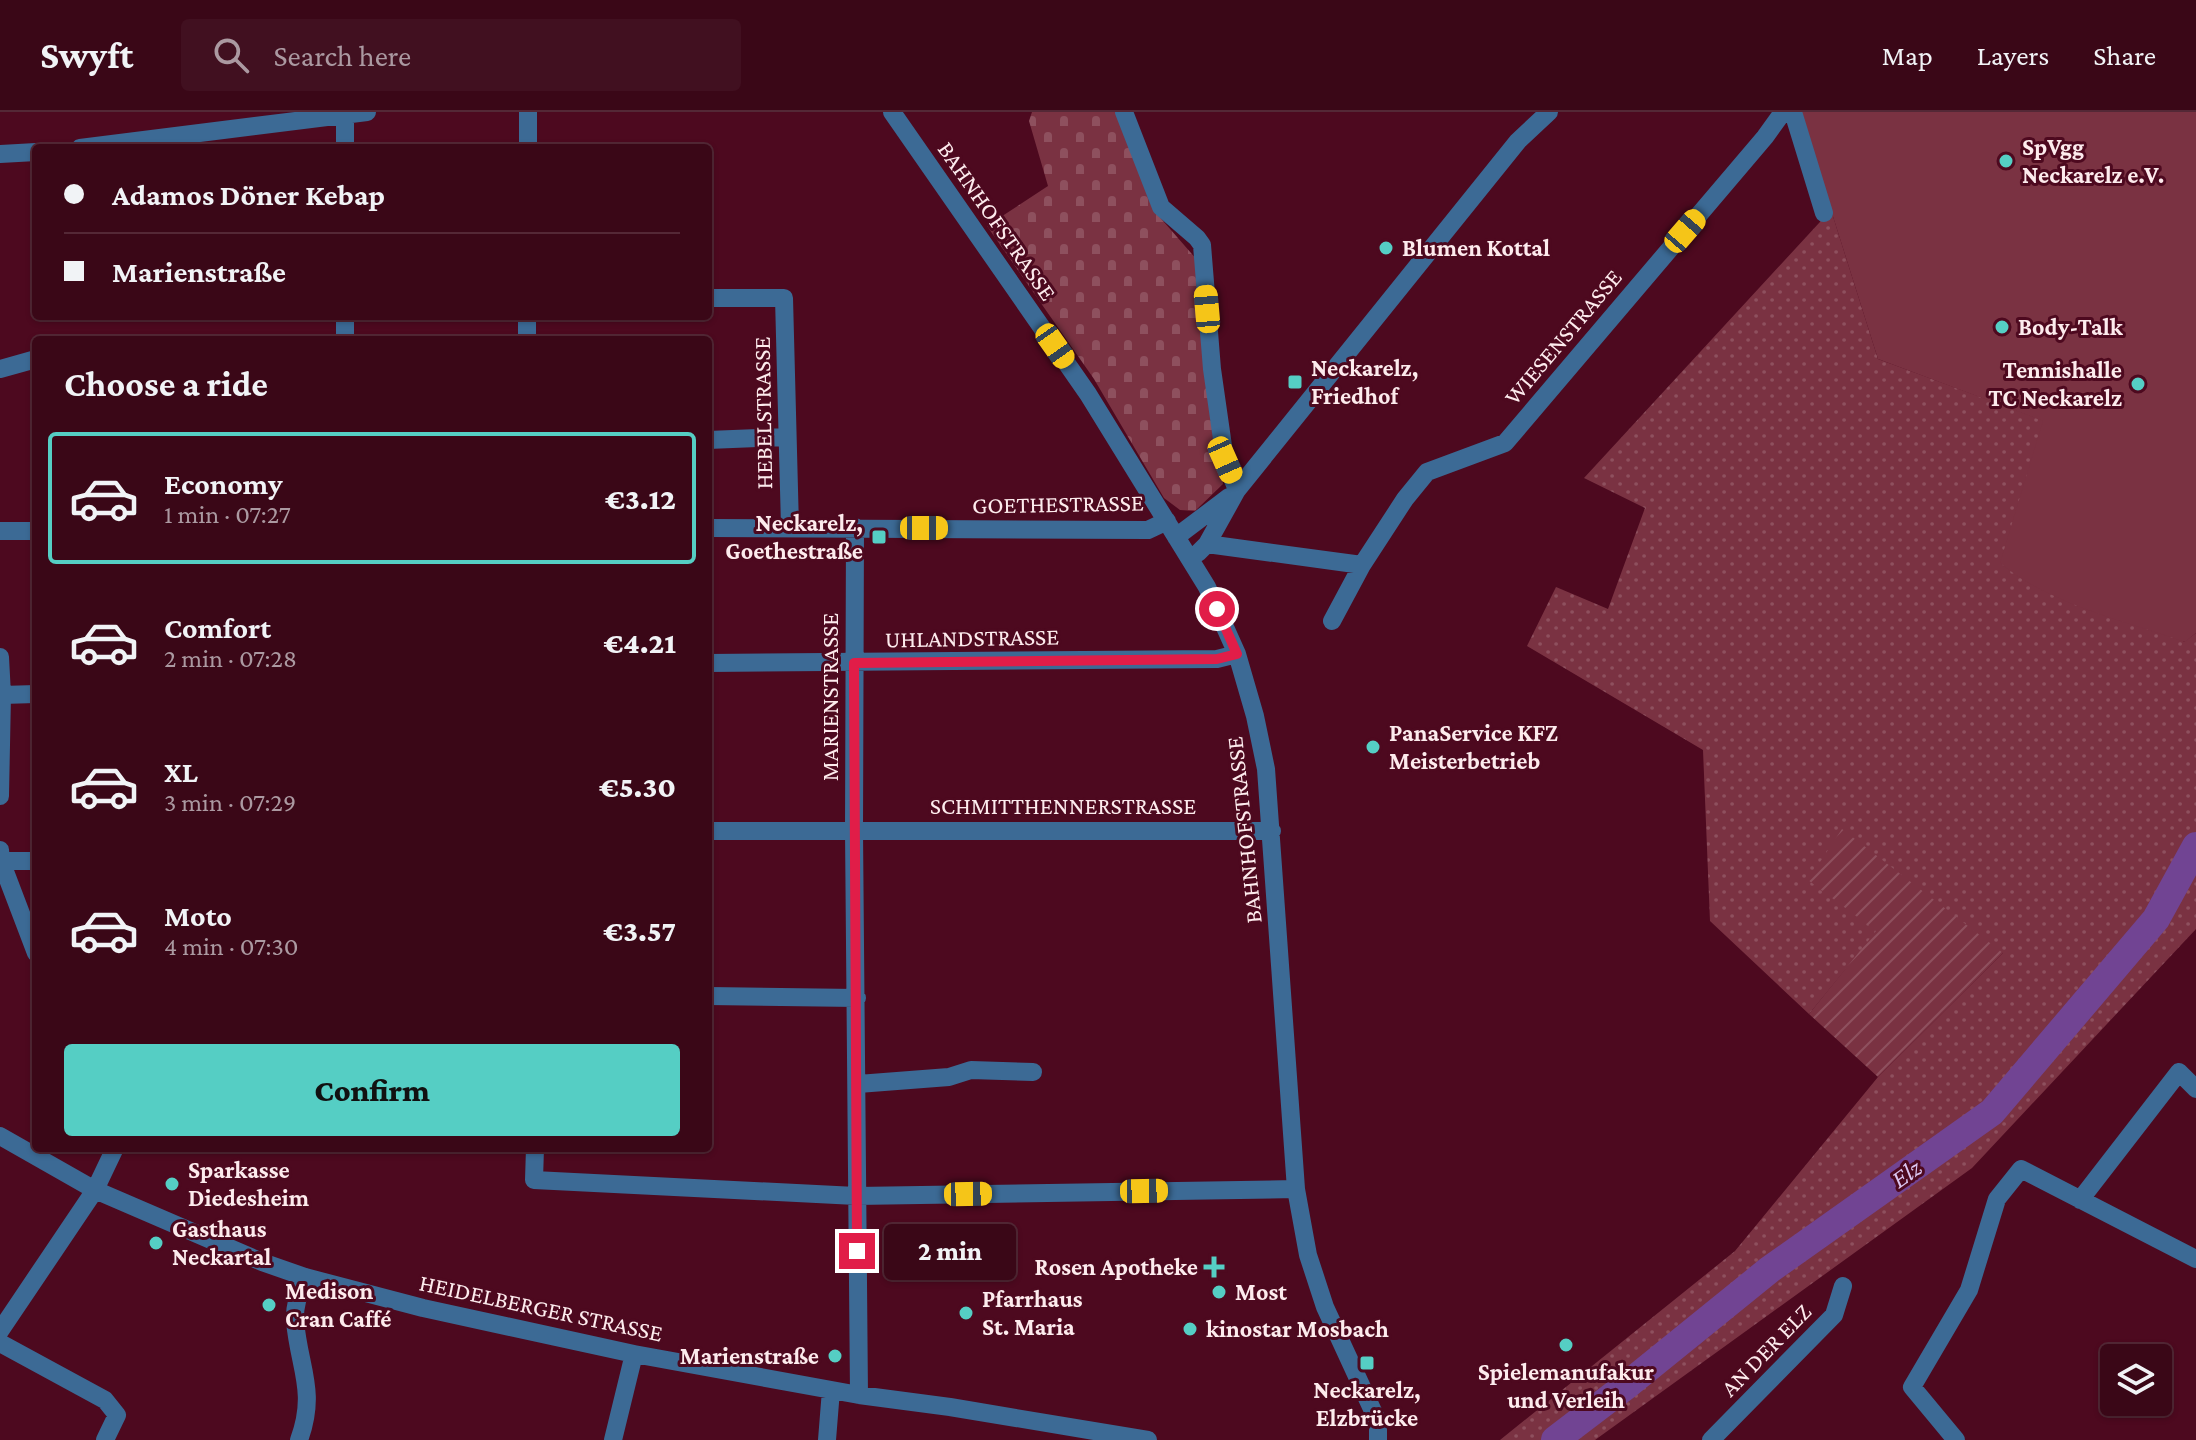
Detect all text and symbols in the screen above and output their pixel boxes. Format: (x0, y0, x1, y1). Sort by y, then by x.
search box (181, 19, 741, 91)
icon: search (209, 33, 253, 77)
text: Swyft (40, 34, 133, 76)
text: Search here (273, 39, 411, 72)
text: Map (1882, 40, 1933, 71)
text: Layers (1977, 40, 2049, 71)
text: Share (2093, 40, 2156, 71)
place label: SpVgg Neckarelz e.V. (2022, 133, 2164, 188)
street label: BAHNHOFSTRASSE (933, 136, 1062, 305)
marker: SpVgg Neckarelz e.V. (1997, 152, 2015, 170)
text: Adamos Döner Kebap (112, 178, 385, 211)
car (1660, 205, 1710, 257)
place label: Blumen Kottal (1402, 234, 1550, 261)
marker: Blumen Kottal (1377, 239, 1395, 257)
text: Marienstraße (112, 255, 286, 288)
street label: WIESENSTRASSE (1498, 264, 1627, 410)
car (1193, 284, 1221, 334)
place label: Body-Talk (2018, 313, 2124, 340)
marker: Body-Talk (1993, 318, 2011, 336)
car (1031, 319, 1079, 373)
street label: HEBELSTRASSE (748, 336, 777, 490)
place label: Neckarelz, Friedhof (1311, 354, 1418, 409)
place label: Tennishalle TC Neckarelz (1988, 356, 2122, 411)
text: Choose a ride (64, 364, 268, 404)
marker: Neckarelz, Friedhof (1286, 373, 1304, 391)
marker: Tennishalle TC Neckarelz (2129, 375, 2147, 393)
car (1204, 433, 1246, 487)
icon: car (68, 462, 140, 534)
text: Economy (164, 467, 283, 500)
text: €3.12 (605, 482, 676, 515)
street label: GOETHESTRASSE (972, 489, 1144, 518)
text: 1 min · 07:27 (164, 500, 291, 529)
place label: Neckarelz, Goethestraße (725, 509, 863, 564)
car (900, 516, 948, 540)
marker: Neckarelz, Goethestraße (870, 528, 888, 546)
route start (1199, 591, 1235, 627)
icon: car (68, 606, 140, 678)
text: Comfort (164, 611, 271, 644)
street label: MARIENSTRASSE (816, 613, 843, 781)
street label: UHLANDSTRASSE (885, 622, 1059, 653)
text: €4.21 (604, 626, 676, 659)
text: 2 min · 07:28 (164, 644, 297, 673)
place label: PanaService KFZ Meisterbetrieb (1389, 719, 1558, 774)
street label: BAHNHOFSTRASSE (1220, 735, 1267, 925)
marker: PanaService KFZ Meisterbetrieb (1364, 738, 1382, 756)
icon: car (68, 750, 140, 822)
text: XL (164, 755, 198, 788)
text: €5.30 (599, 770, 676, 803)
text: 3 min · 07:29 (164, 788, 296, 817)
street label: SCHMITTHENNERSTRASSE (930, 792, 1196, 819)
icon: car (68, 894, 140, 966)
text: Moto (164, 899, 232, 932)
text: €3.57 (603, 914, 676, 947)
text: 4 min · 07:30 (164, 932, 298, 961)
button: Confirm (64, 1044, 680, 1136)
water label: Elz (1886, 1153, 1927, 1194)
place label: Sparkasse Diedesheim (188, 1156, 310, 1211)
marker: Sparkasse Diedesheim (163, 1175, 181, 1193)
car (1120, 1179, 1168, 1203)
car (944, 1182, 992, 1206)
place label: Gasthaus Neckartal (172, 1215, 271, 1270)
callout: 2 min (885, 1223, 1017, 1279)
route end (839, 1233, 875, 1269)
marker: Gasthaus Neckartal (147, 1234, 165, 1252)
text: 2 min (918, 1237, 982, 1266)
place label: Rosen Apotheke (1034, 1253, 1198, 1280)
marker: Rosen Apotheke (1205, 1258, 1223, 1276)
street label: HEIDELBERGER STRASSE (417, 1269, 665, 1347)
place label: Medison Cran Caffé (285, 1277, 391, 1332)
place label: Most (1235, 1278, 1287, 1305)
marker: Most (1210, 1283, 1228, 1301)
place label: Pfarrhaus St. Maria (982, 1285, 1083, 1340)
marker: Medison Cran Caffé (260, 1296, 278, 1314)
street label: AN DER ELZ (1715, 1298, 1816, 1402)
marker: Pfarrhaus St. Maria (957, 1304, 975, 1322)
place label: kinostar Mosbach (1206, 1315, 1389, 1342)
marker: kinostar Mosbach (1181, 1320, 1199, 1338)
marker: Spielemanufakur und Verleih (1557, 1336, 1575, 1354)
place label: Marienstraße (680, 1342, 819, 1369)
map controls (2100, 1344, 2172, 1416)
button: layers (2100, 1344, 2172, 1416)
marker: Marienstraße (826, 1347, 844, 1365)
marker: Neckarelz, Elzbrücke (1358, 1354, 1376, 1372)
place label: Spielemanufakur und Verleih (1478, 1358, 1655, 1413)
place label: Neckarelz, Elzbrücke (1313, 1376, 1421, 1431)

